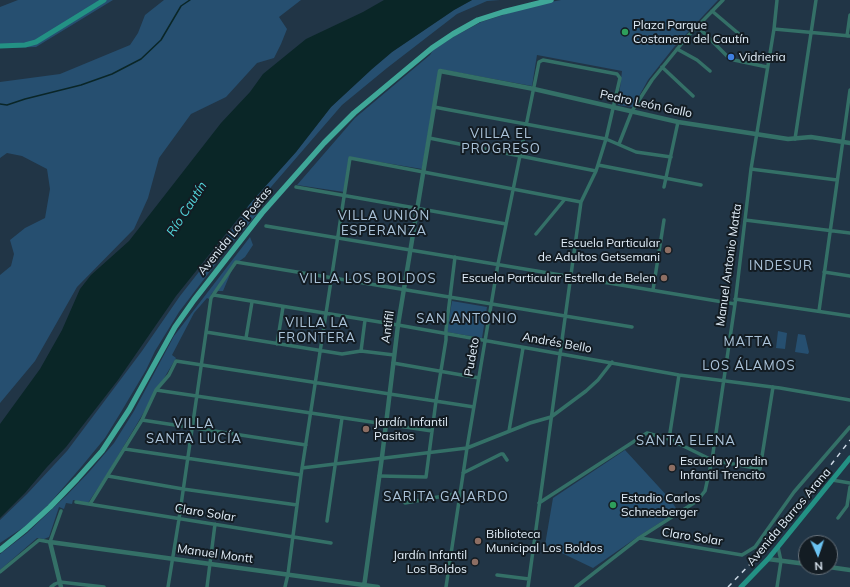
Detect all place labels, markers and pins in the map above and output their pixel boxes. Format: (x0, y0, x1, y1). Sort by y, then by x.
place label: Plaza Parque Costanera del Cautín (633, 18, 749, 46)
marker: Plaza Parque Costanera del Cautín (620, 27, 630, 37)
place label: Vidrieria (739, 50, 786, 64)
marker: Vidrieria (726, 52, 736, 62)
place label: Escuela Particular de Adultos Getsemani (538, 236, 660, 264)
marker: Escuela Particular de Adultos Getsemani (663, 245, 673, 255)
place label: Escuela Particular Estrella de Belen (462, 271, 656, 285)
marker: Escuela Particular Estrella de Belen (659, 273, 669, 283)
place label: Jardín Infantil Pasitos (374, 415, 448, 443)
marker: Jardín Infantil Pasitos (361, 424, 371, 434)
place label: Escuela y Jardin Infantil Trencito (680, 454, 768, 482)
marker: Escuela y Jardin Infantil Trencito (667, 463, 677, 473)
place label: Estadio Carlos Schneeberger (621, 491, 701, 519)
marker: Estadio Carlos Schneeberger (608, 500, 618, 510)
place label: Biblioteca Municipal Los Boldos (486, 527, 603, 555)
marker: Biblioteca Municipal Los Boldos (473, 536, 483, 546)
place label: Jardín Infantil Los Boldos (393, 548, 467, 576)
marker: Jardín Infantil Los Boldos (470, 557, 480, 567)

